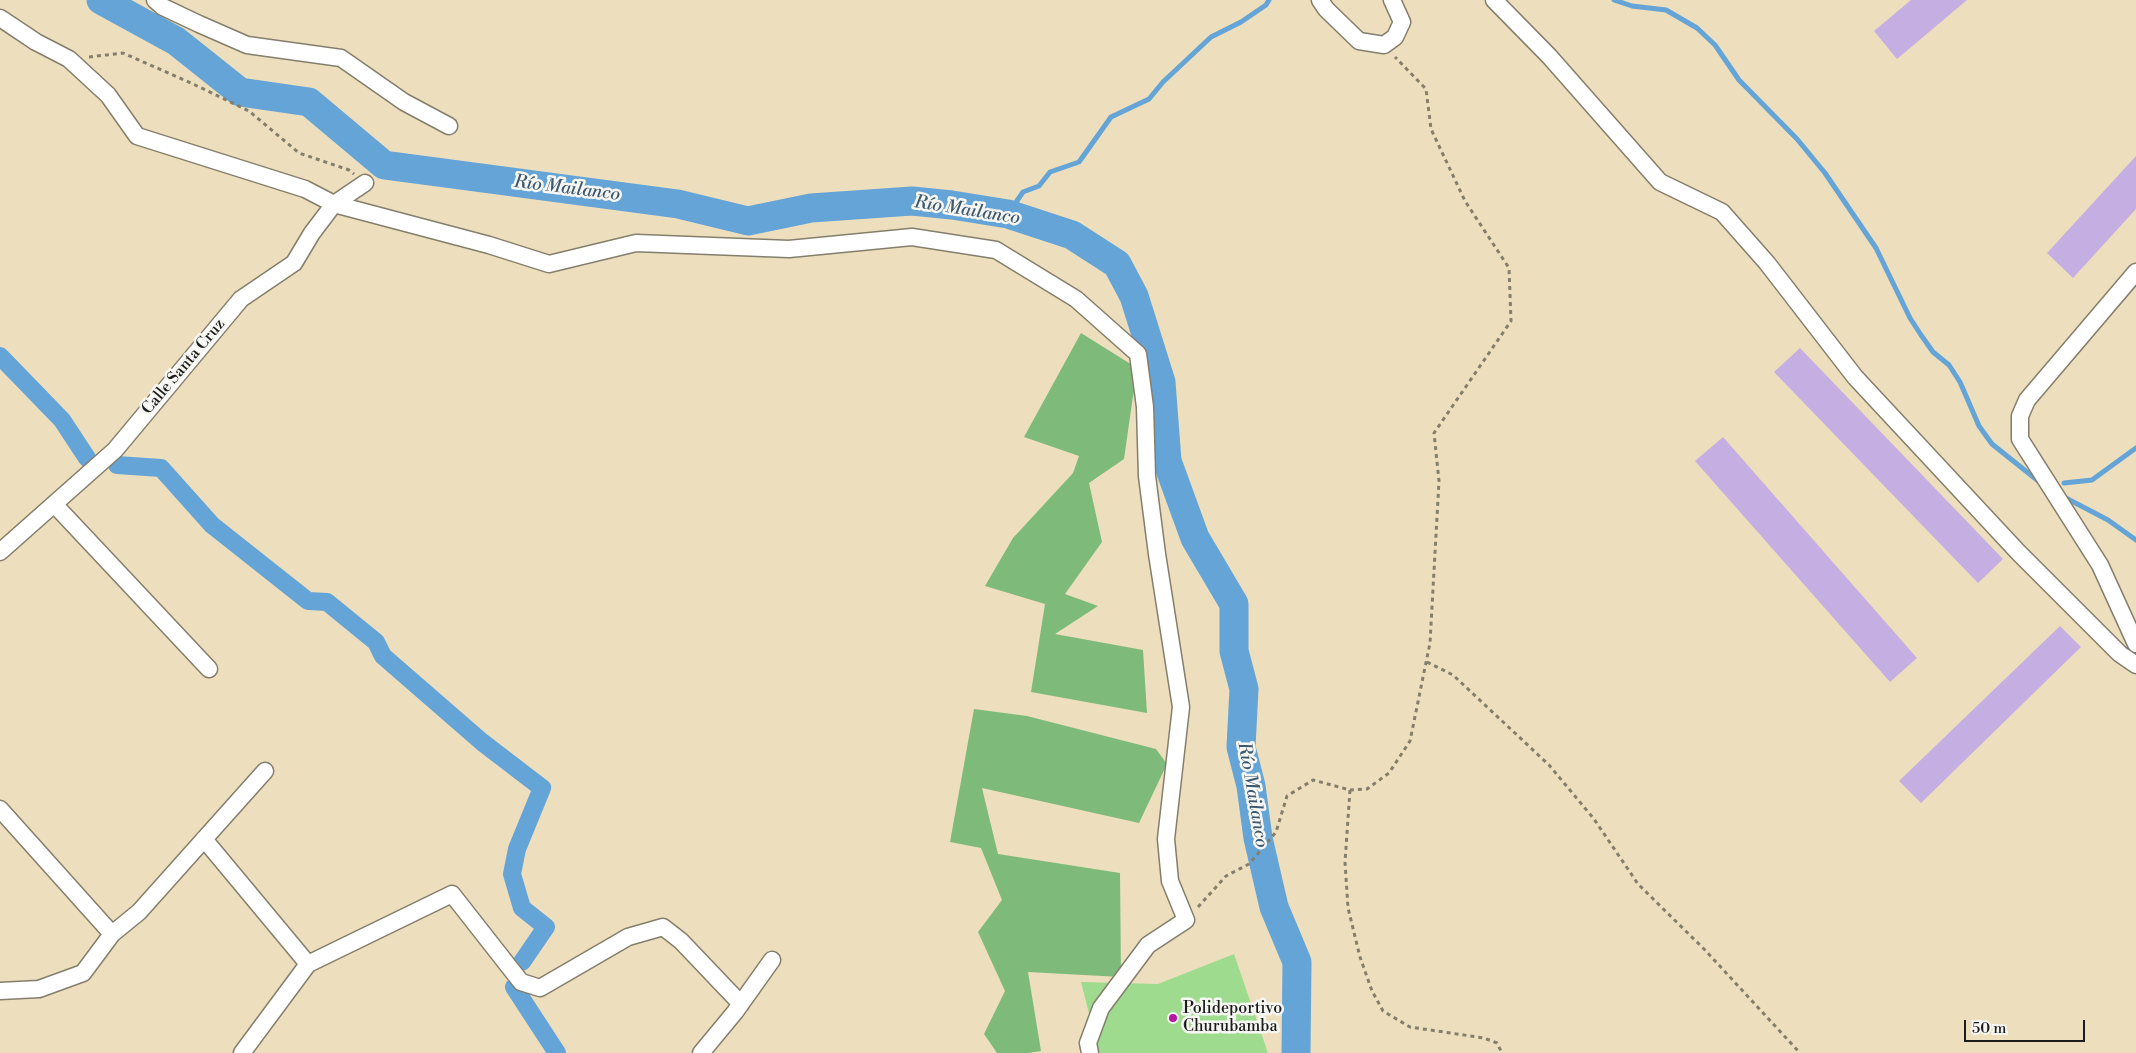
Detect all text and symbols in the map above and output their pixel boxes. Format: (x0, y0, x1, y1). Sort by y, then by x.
water label: Río Mailanco (513, 172, 621, 206)
water label: Río Mailanco (913, 192, 1021, 230)
street label: Calle Santa Cruz (138, 315, 230, 419)
water label: Río Mailanco (1232, 741, 1272, 849)
place label: Polideportivo Churubamba (1183, 999, 1282, 1037)
scale bar (1966, 1010, 2087, 1042)
marker: Polideportivo Churubamba (1167, 1012, 1179, 1024)
text: 50 m (1972, 1019, 2006, 1038)

